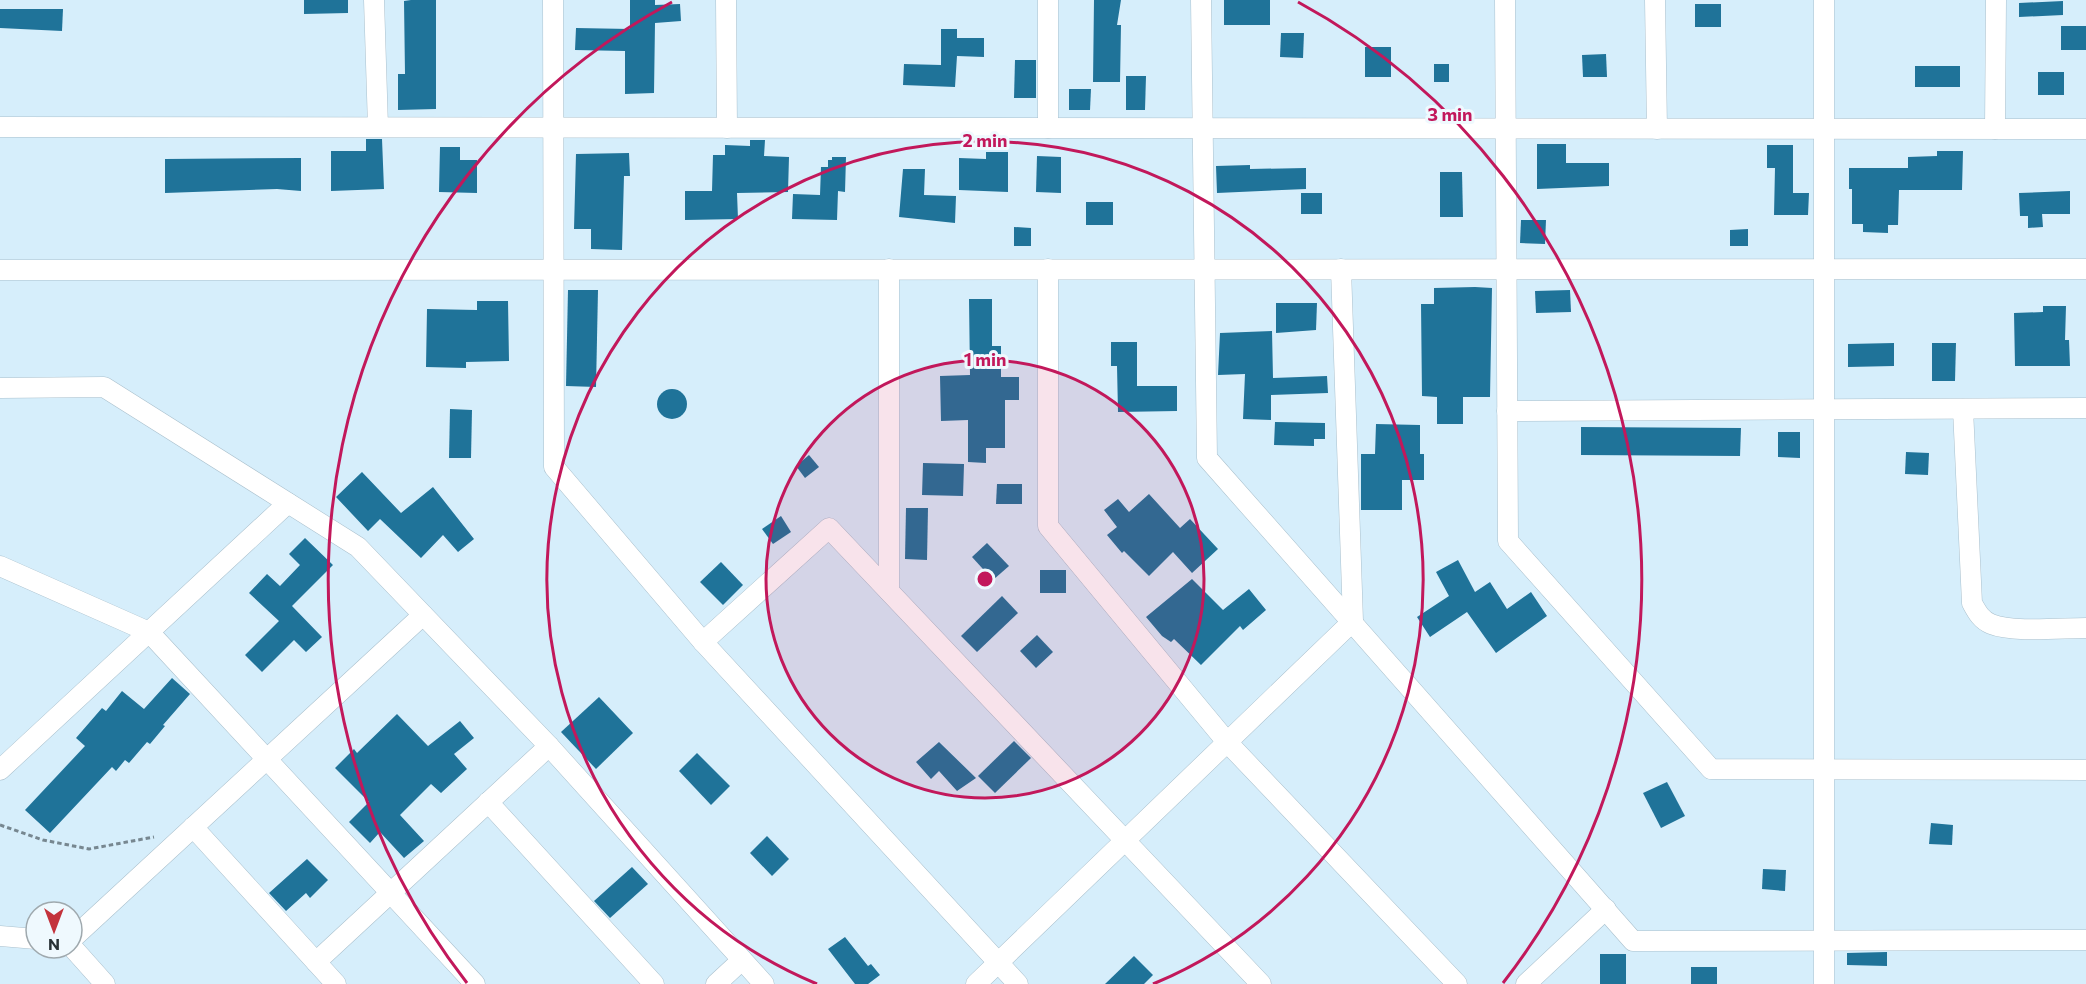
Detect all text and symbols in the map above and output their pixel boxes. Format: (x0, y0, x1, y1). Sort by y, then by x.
text: 3 min (1427, 103, 1473, 125)
text: 2 min (963, 129, 1007, 151)
text: 1 min (964, 348, 1006, 370)
centre of rings (975, 569, 995, 589)
north arrow (24, 900, 84, 960)
text: N (48, 936, 60, 955)

